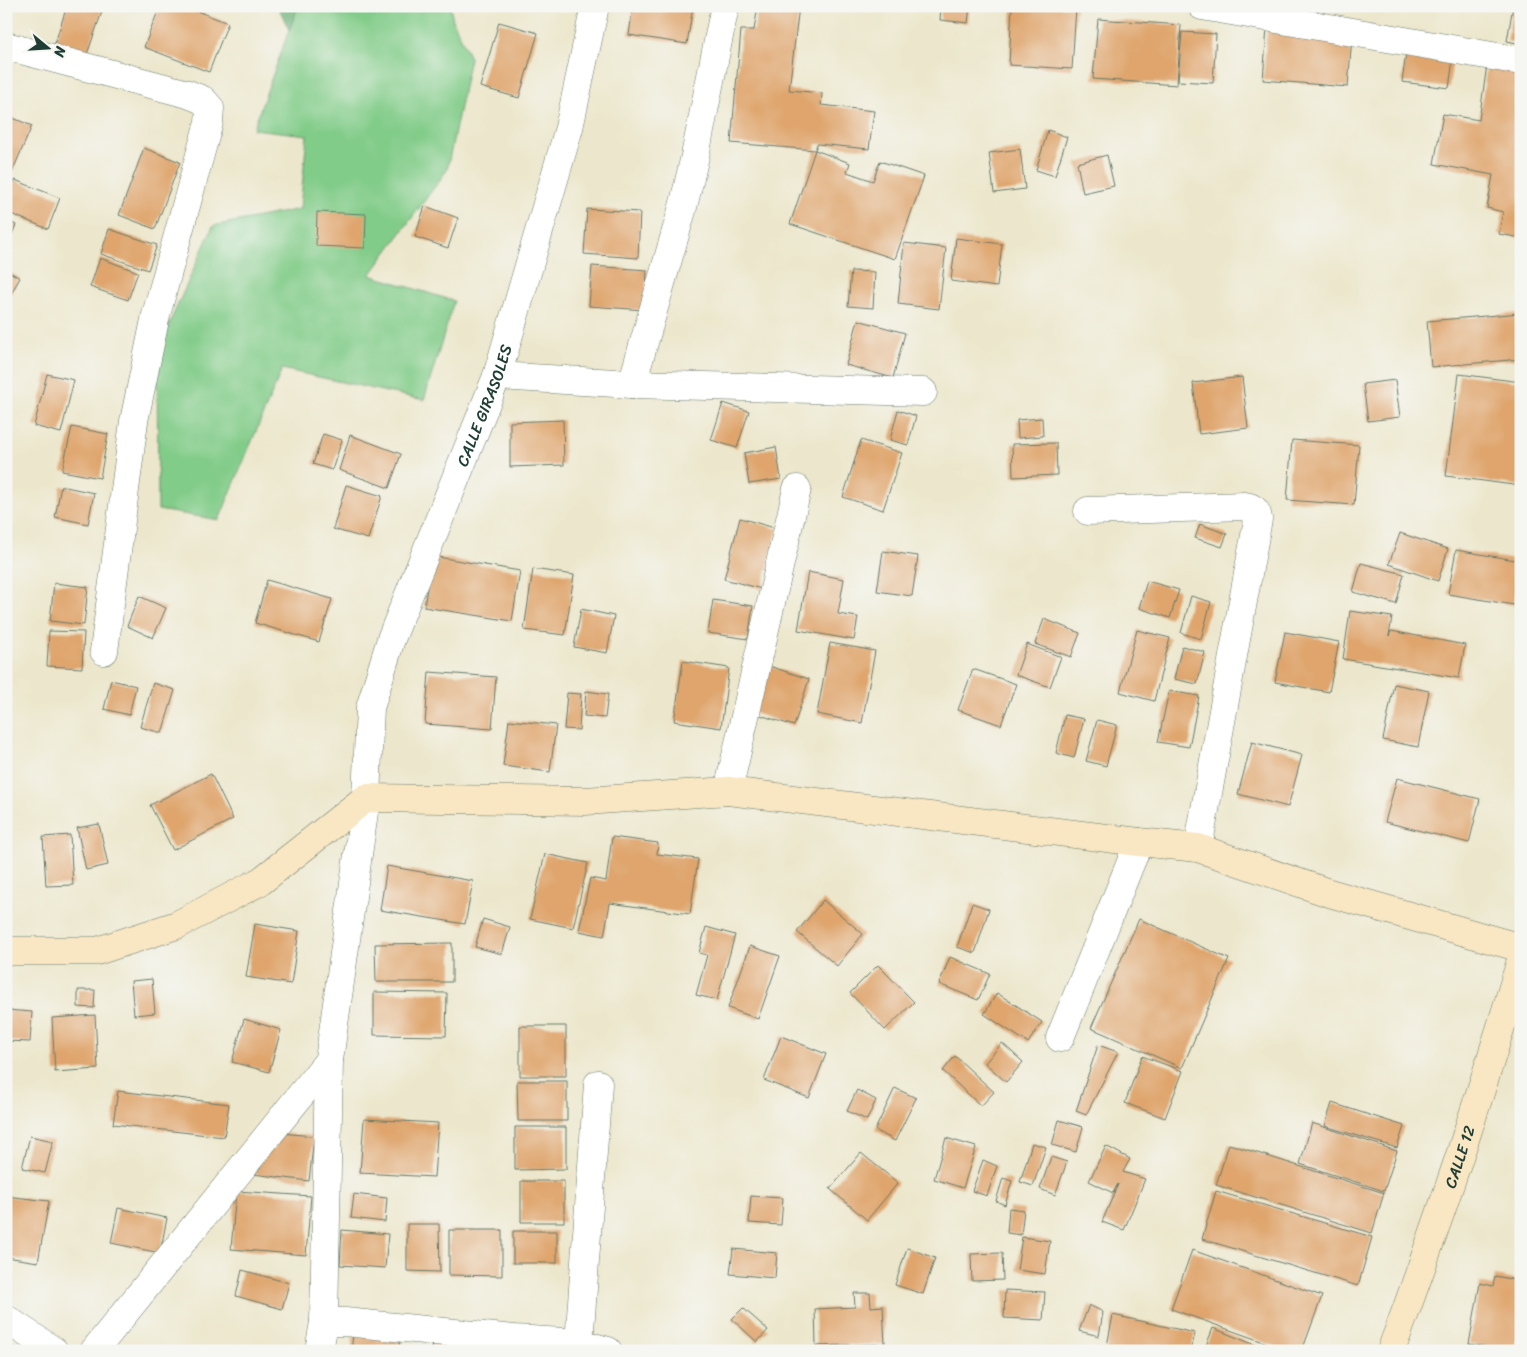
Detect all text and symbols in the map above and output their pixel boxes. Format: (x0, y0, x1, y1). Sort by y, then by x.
north arrow (22, 22, 72, 72)
text: N (46, 42, 74, 61)
street label: CALLE GIRASOLES (448, 341, 520, 471)
street label: CALLE 12 (1435, 1122, 1483, 1192)

